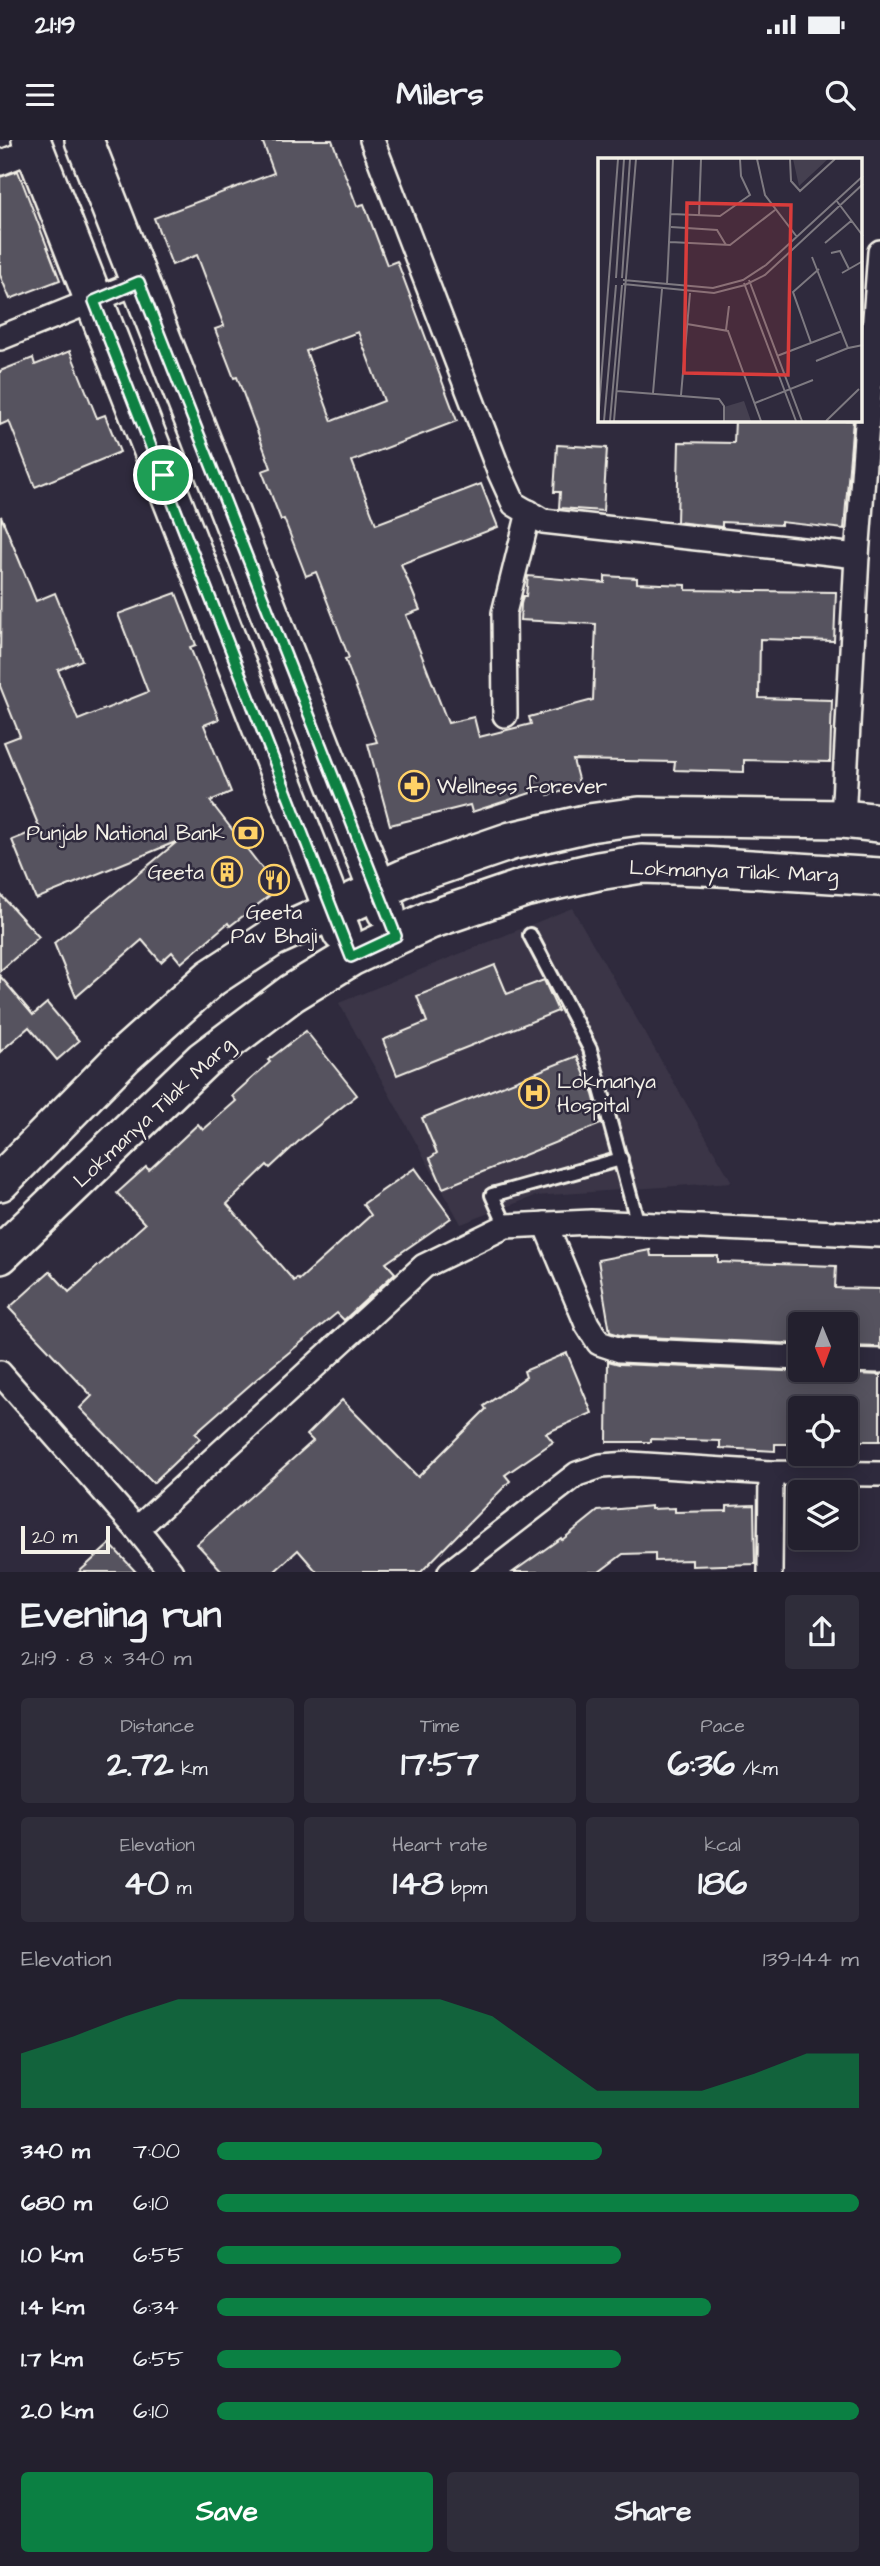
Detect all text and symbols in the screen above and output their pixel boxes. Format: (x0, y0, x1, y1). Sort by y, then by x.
text: 21:19 (35, 7, 76, 43)
text: Milers (396, 72, 484, 117)
icon: menu (21, 76, 59, 114)
icon: search (821, 76, 859, 114)
inset map (598, 158, 862, 422)
pin (133, 445, 193, 505)
icon: arrive (144, 456, 182, 494)
pharmacy icon: Wellness forever (397, 769, 431, 803)
place label: Wellness forever (437, 772, 608, 801)
bank icon: Punjab National Bank (231, 816, 265, 850)
place label: Punjab National Bank (27, 819, 225, 848)
street label: Lokmanya Tilak Marg (629, 853, 839, 892)
building icon: Geeta (210, 855, 244, 889)
place label: Geeta (148, 858, 204, 887)
restaurant icon: Geeta Pav Bhaji (257, 863, 291, 897)
place label: Geeta Pav Bhaji (231, 898, 317, 951)
street label: Lokmanya Tilak Marg (67, 1030, 241, 1196)
place label: Lokmanya Hospital (557, 1067, 656, 1121)
hospital icon: Lokmanya Hospital (517, 1076, 551, 1110)
north arrow (788, 1312, 858, 1382)
map controls (788, 1312, 858, 1550)
button: locate (788, 1396, 858, 1466)
button: layers (788, 1480, 858, 1550)
scale bar (21, 1523, 110, 1555)
text: 20 m (32, 1524, 77, 1551)
text: Evening run (21, 1590, 222, 1642)
button: share (785, 1595, 859, 1669)
text: 21:19 · 8 × 340 m (21, 1642, 192, 1674)
text: Distance (120, 1713, 194, 1740)
text: Time (420, 1713, 460, 1740)
text: Pace (701, 1713, 745, 1740)
text: 2.72 (107, 1740, 174, 1789)
text: 17:57 (401, 1740, 479, 1789)
text: 6:36 (668, 1740, 735, 1789)
text: km (174, 1756, 208, 1783)
text: /km (735, 1756, 778, 1783)
text: Elevation (120, 1832, 195, 1859)
text: Heart rate (392, 1832, 488, 1859)
text: kcal (704, 1832, 741, 1859)
text: 40 (123, 1859, 169, 1908)
text: 148 (393, 1859, 444, 1908)
text: 186 (698, 1859, 747, 1908)
text: m (169, 1875, 191, 1902)
text: bpm (444, 1875, 487, 1902)
text: Elevation (21, 1943, 112, 1975)
text: 139–144 m (763, 1943, 859, 1975)
text: 340 m (21, 2135, 90, 2167)
text: 7:00 (133, 2135, 180, 2167)
text: 680 m (21, 2187, 92, 2219)
text: 6:10 (133, 2187, 169, 2219)
text: 1.0 km (21, 2239, 83, 2271)
text: 6:55 (133, 2239, 184, 2271)
text: 1.4 km (21, 2291, 84, 2323)
text: 6:34 (133, 2291, 179, 2323)
text: 1.7 km (21, 2343, 83, 2375)
text: 6:55 (133, 2343, 184, 2375)
text: 2.0 km (21, 2395, 93, 2427)
text: 6:10 (133, 2395, 169, 2427)
button: Save (21, 2472, 433, 2552)
button: Share (447, 2472, 859, 2552)

